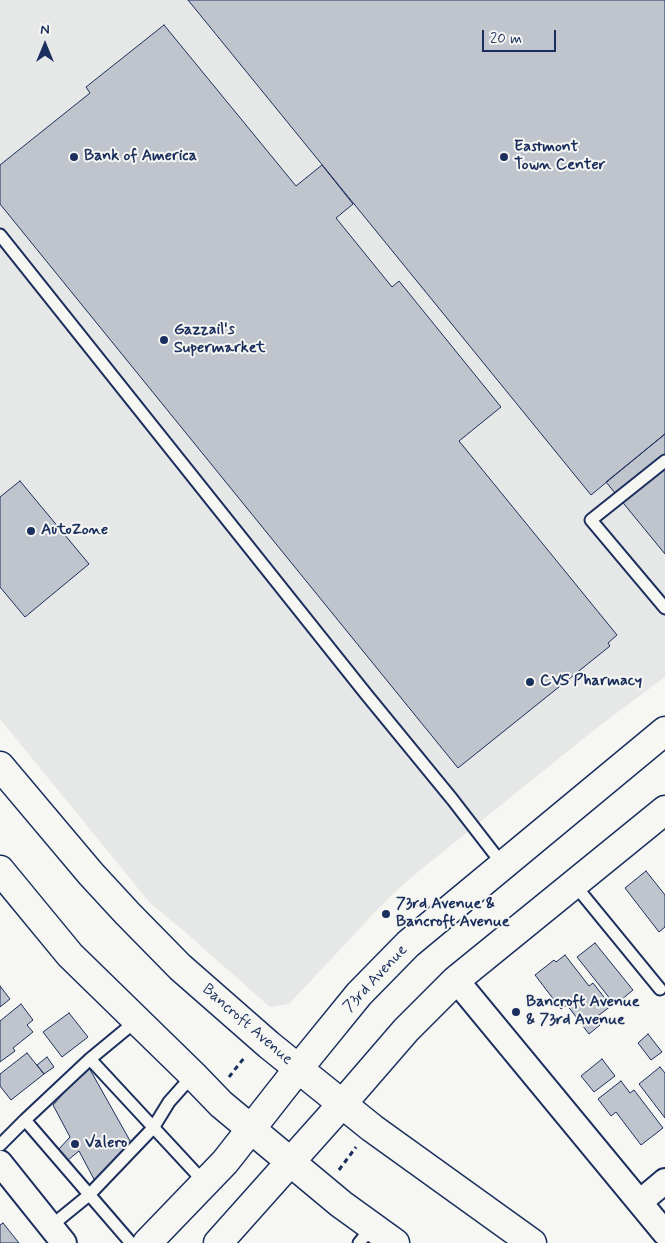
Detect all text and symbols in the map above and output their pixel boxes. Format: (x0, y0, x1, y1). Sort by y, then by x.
north arrow (20, 20, 70, 70)
scale bar (485, 20, 559, 52)
text: N (40, 21, 50, 39)
text: 20 m (490, 29, 522, 49)
place label: Eastmont Town Center (514, 138, 605, 176)
place label: Bank of America (84, 147, 197, 167)
marker: Bank of America (68, 151, 80, 163)
marker: Eastmont Town Center (498, 151, 510, 163)
place label: Gazzail's Supermarket (174, 321, 265, 359)
marker: Gazzail's Supermarket (158, 334, 170, 346)
place label: AutoZone (41, 521, 108, 541)
marker: AutoZone (25, 525, 37, 537)
place label: CVS Pharmacy (540, 672, 642, 692)
marker: CVS Pharmacy (524, 676, 536, 688)
place label: 73rd Avenue & Bancroft Avenue (396, 895, 510, 933)
marker: 73rd Avenue & Bancroft Avenue (380, 908, 392, 920)
street label: 73rd Avenue (340, 941, 412, 1017)
street label: Bancroft Avenue (198, 980, 296, 1070)
place label: Bancroft Avenue & 73rd Avenue (526, 993, 640, 1031)
marker: Bancroft Avenue & 73rd Avenue (510, 1006, 522, 1018)
place label: Valero (85, 1134, 127, 1154)
marker: Valero (69, 1138, 81, 1150)

